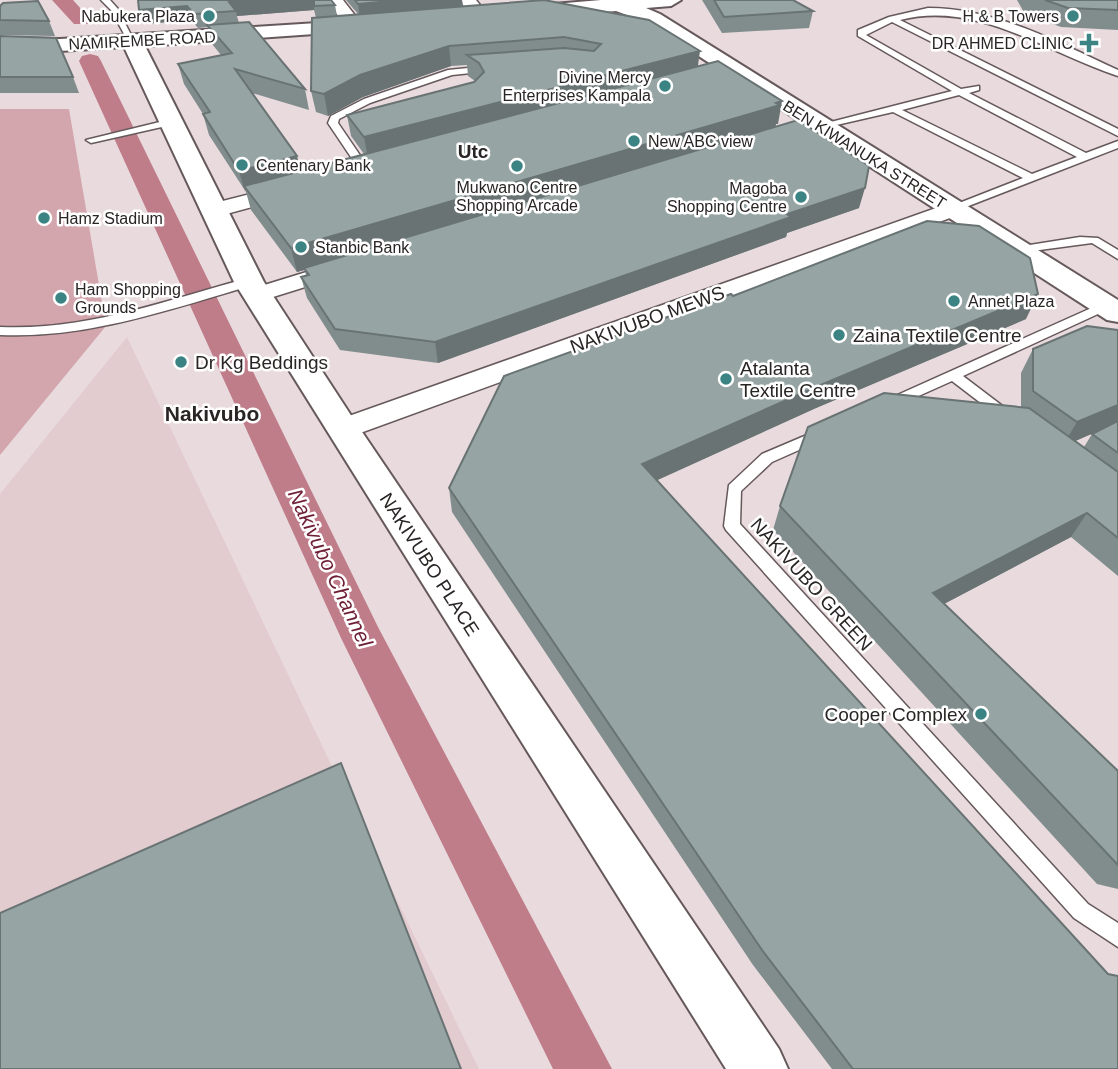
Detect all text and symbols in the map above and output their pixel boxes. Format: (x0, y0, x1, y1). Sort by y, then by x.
place label: Nabukera Plaza (81, 8, 195, 25)
marker: Nabukera Plaza (201, 8, 217, 24)
place label: H & B Towers (962, 8, 1059, 25)
marker: H & B Towers (1065, 8, 1081, 24)
street label: NAMIREMBE ROAD (68, 28, 216, 53)
marker: DR AHMED CLINIC (1079, 33, 1099, 53)
place label: DR AHMED CLINIC (932, 35, 1073, 52)
place label: Divine Mercy Enterprises Kampala (502, 69, 651, 104)
marker: Divine Mercy Enterprises Kampala (657, 78, 673, 94)
street label: BEN KIWANUKA STREET (780, 97, 949, 212)
marker: New ABC view (626, 133, 642, 149)
place label: New ABC view (648, 133, 753, 150)
district label: Utc (458, 141, 489, 162)
marker: Centenary Bank (234, 157, 250, 173)
place label: Centenary Bank (256, 157, 372, 174)
marker: Mukwano Centre Shopping Arcade (509, 158, 525, 174)
place label: Mukwano Centre Shopping Arcade (456, 179, 578, 214)
place label: Magoba Shopping Centre (667, 180, 787, 215)
marker: Magoba Shopping Centre (793, 189, 809, 205)
marker: Hamz Stadium (36, 210, 52, 226)
place label: Hamz Stadium (58, 210, 163, 227)
marker: Stanbic Bank (293, 239, 309, 255)
place label: Stanbic Bank (315, 239, 410, 256)
place label: Ham Shopping Grounds (75, 281, 181, 316)
street label: NAKIVUBO MEWS (567, 282, 727, 357)
marker: Ham Shopping Grounds (53, 290, 69, 306)
marker: Annet Plaza (946, 293, 962, 309)
place label: Annet Plaza (968, 293, 1054, 310)
place label: Zaina Textile Centre (853, 325, 1022, 346)
marker: Zaina Textile Centre (831, 327, 847, 343)
place label: Dr Kg Beddings (195, 352, 328, 373)
marker: Dr Kg Beddings (173, 354, 189, 370)
place label: Atalanta Textile Centre (740, 358, 856, 401)
marker: Atalanta Textile Centre (718, 371, 734, 387)
district label: Nakivubo (165, 402, 259, 425)
water label: Nakivubo Channel (284, 485, 378, 652)
street label: NAKIVUBO PLACE (376, 489, 484, 640)
street label: NAKIVUBO GREEN (747, 514, 877, 655)
place label: Cooper Complex (824, 704, 967, 725)
marker: Cooper Complex (973, 706, 989, 722)

